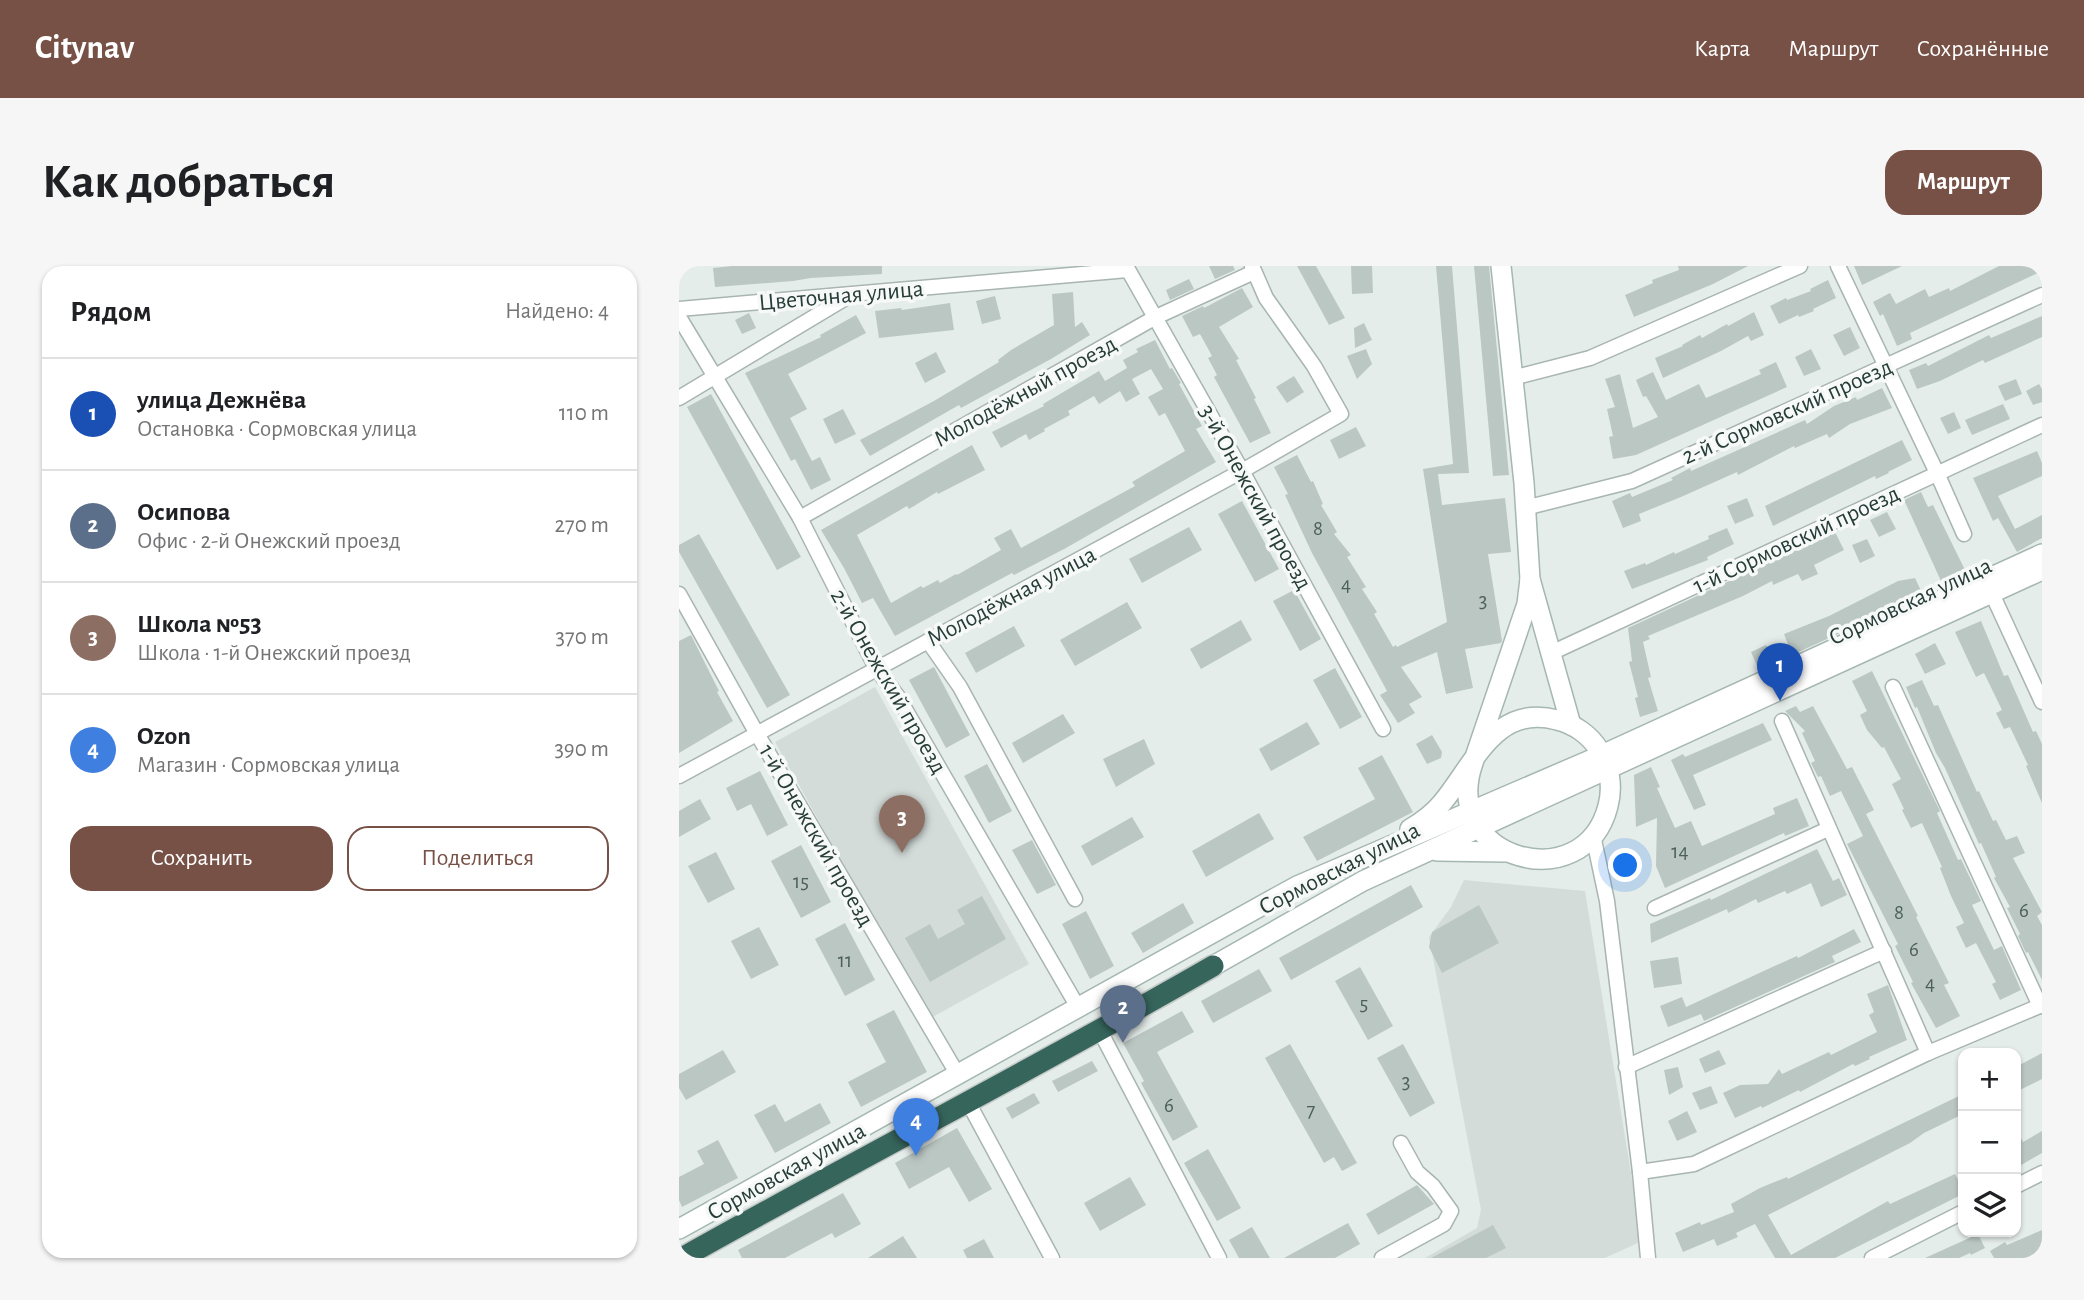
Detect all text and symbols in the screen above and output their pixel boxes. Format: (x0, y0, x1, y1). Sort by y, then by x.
text: Citynav (35, 32, 134, 65)
text: Карта (1694, 37, 1750, 61)
text: Маршрут (1788, 37, 1878, 61)
text: Сохранённые (1916, 37, 2049, 61)
button: Маршрут (1885, 150, 2042, 215)
text: Как добраться (42, 158, 335, 207)
street label: Цветочная улица (758, 277, 925, 315)
text: Рядом (70, 297, 152, 327)
text: Найдено: 4 (505, 300, 609, 323)
street label: Молодёжный проезд (930, 332, 1121, 452)
street label: 2-й Сормовский проезд (1679, 355, 1896, 469)
text: улица Дежнёва (137, 387, 306, 413)
street label: 3-й Онежский проезд (1194, 401, 1316, 594)
text: 1 (89, 402, 97, 425)
text: 110 m (559, 402, 609, 425)
text: Остановка · Сормовская улица (137, 418, 417, 441)
street label: 1-й Сормовский проезд (1689, 482, 1903, 598)
text: Осипова (137, 499, 230, 525)
text: 2 (88, 514, 98, 537)
text: 270 m (555, 514, 609, 537)
house number: 8 (1313, 518, 1323, 539)
text: Офис · 2-й Онежский проезд (137, 530, 401, 553)
street label: Молодёжная улица (923, 542, 1100, 652)
street label: Сормовская улица (1825, 554, 1996, 650)
house number: 4 (1341, 574, 1351, 595)
street label: 2-й Онежский проезд (826, 585, 951, 778)
house number: 3 (1479, 590, 1487, 611)
text: Школа №53 (137, 611, 262, 637)
text: 3 (88, 626, 98, 649)
text: 370 m (556, 626, 609, 649)
text: Школа · 1-й Онежский проезд (137, 642, 411, 665)
pin: 1 (1757, 643, 1803, 701)
text: Ozon (137, 723, 191, 749)
text: 4 (87, 738, 99, 761)
text: 390 m (554, 738, 609, 761)
street label: 1-й Онежский проезд (754, 740, 878, 931)
text: Магазин · Сормовская улица (137, 754, 400, 777)
pin: 3 (879, 795, 925, 853)
street label: Сормовская улица (1255, 818, 1424, 920)
button: Сохранить (70, 826, 333, 891)
button: Поделиться (347, 826, 609, 891)
house number: 14 (1671, 841, 1689, 862)
your location (1608, 848, 1642, 882)
house number: 15 (793, 871, 809, 892)
house number: 6 (2019, 900, 2029, 921)
house number: 8 (1894, 902, 1904, 923)
house number: 6 (1909, 939, 1919, 960)
house number: 11 (838, 950, 852, 971)
house number: 4 (1925, 973, 1935, 994)
pin: 2 (1100, 985, 1146, 1043)
house number: 5 (1360, 993, 1368, 1014)
map controls (1958, 1048, 2021, 1237)
button: + (1958, 1048, 2021, 1111)
house number: 3 (1402, 1071, 1410, 1092)
house number: 6 (1164, 1095, 1174, 1116)
pin: 4 (893, 1098, 939, 1156)
house number: 7 (1307, 1100, 1316, 1121)
button: − (1958, 1111, 2021, 1174)
street label: Сормовская улица (703, 1118, 870, 1225)
button: layers (1958, 1174, 2021, 1237)

